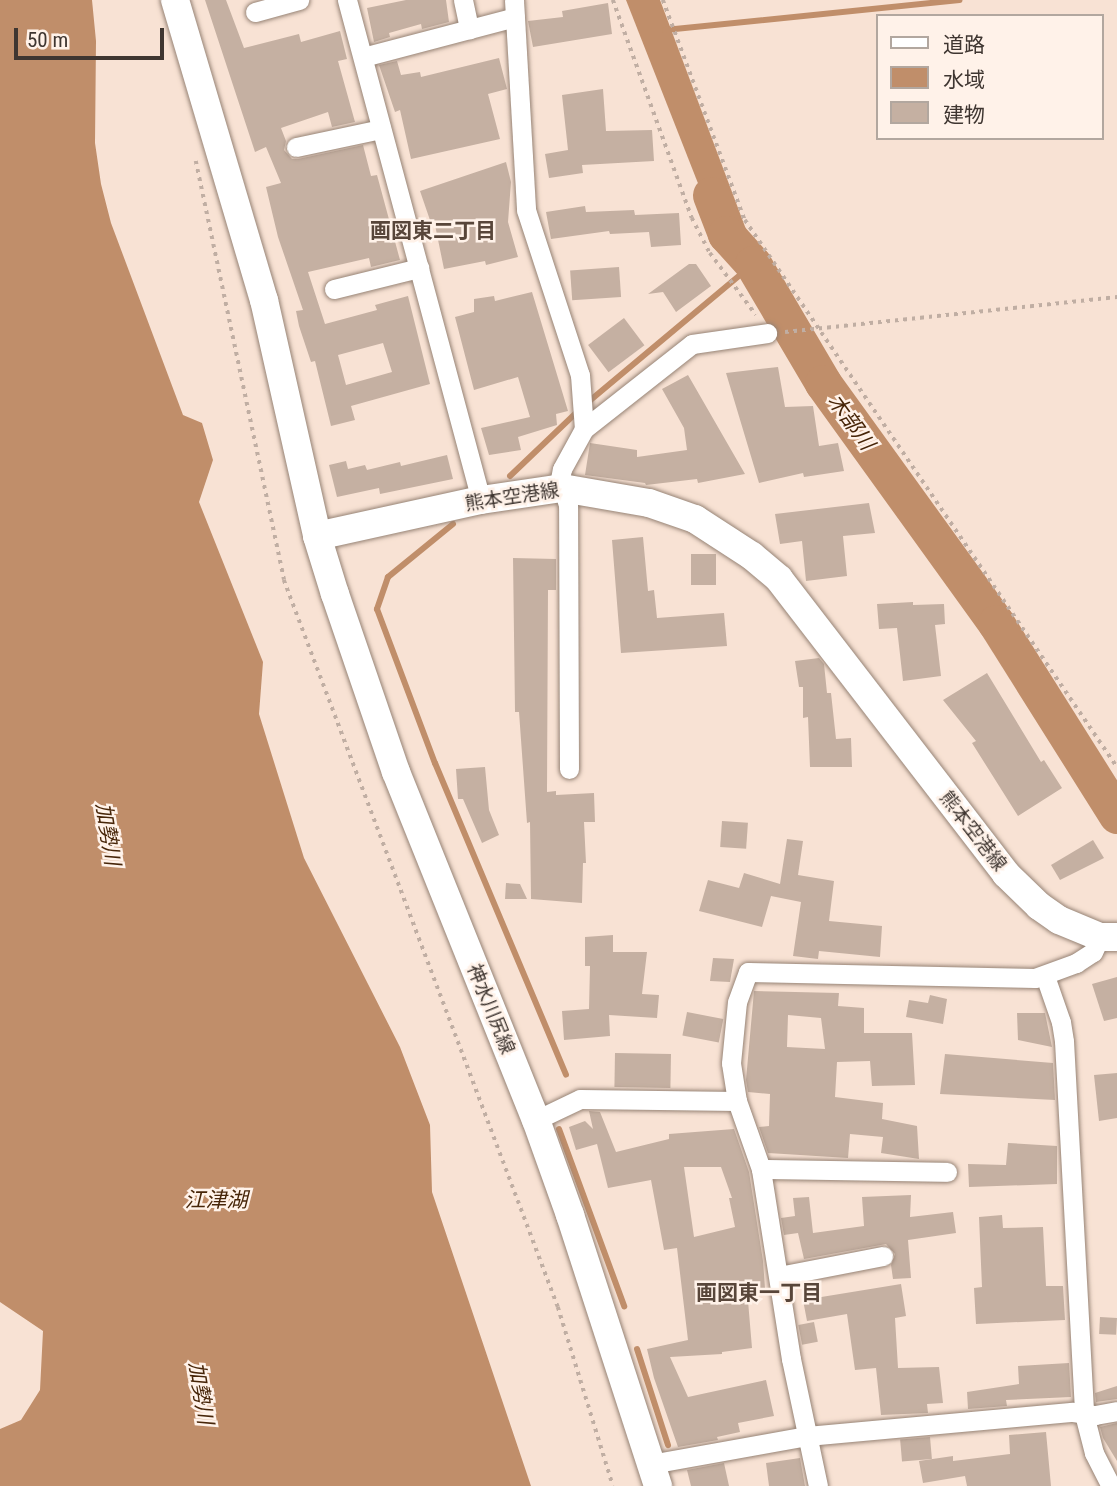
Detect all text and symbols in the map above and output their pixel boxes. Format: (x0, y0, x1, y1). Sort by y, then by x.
scale bar (18, 14, 168, 58)
legend (876, 14, 1103, 140)
text: 50 m (27, 28, 68, 52)
text: 道路 (943, 33, 985, 57)
text: 水域 (943, 68, 985, 92)
text: 建物 (943, 103, 985, 127)
district label: 画図東二丁目 (370, 218, 496, 244)
water label: 木部川 (822, 389, 880, 455)
street label: 熊本空港線 (463, 478, 561, 516)
street label: 熊本空港線 (935, 787, 1011, 875)
water label: 加勢川 (91, 801, 125, 867)
street label: 神水川尻線 (463, 961, 519, 1057)
water label: 江津湖 (185, 1187, 247, 1213)
district label: 画図東一丁目 (696, 1280, 822, 1306)
water label: 加勢川 (184, 1360, 218, 1426)

